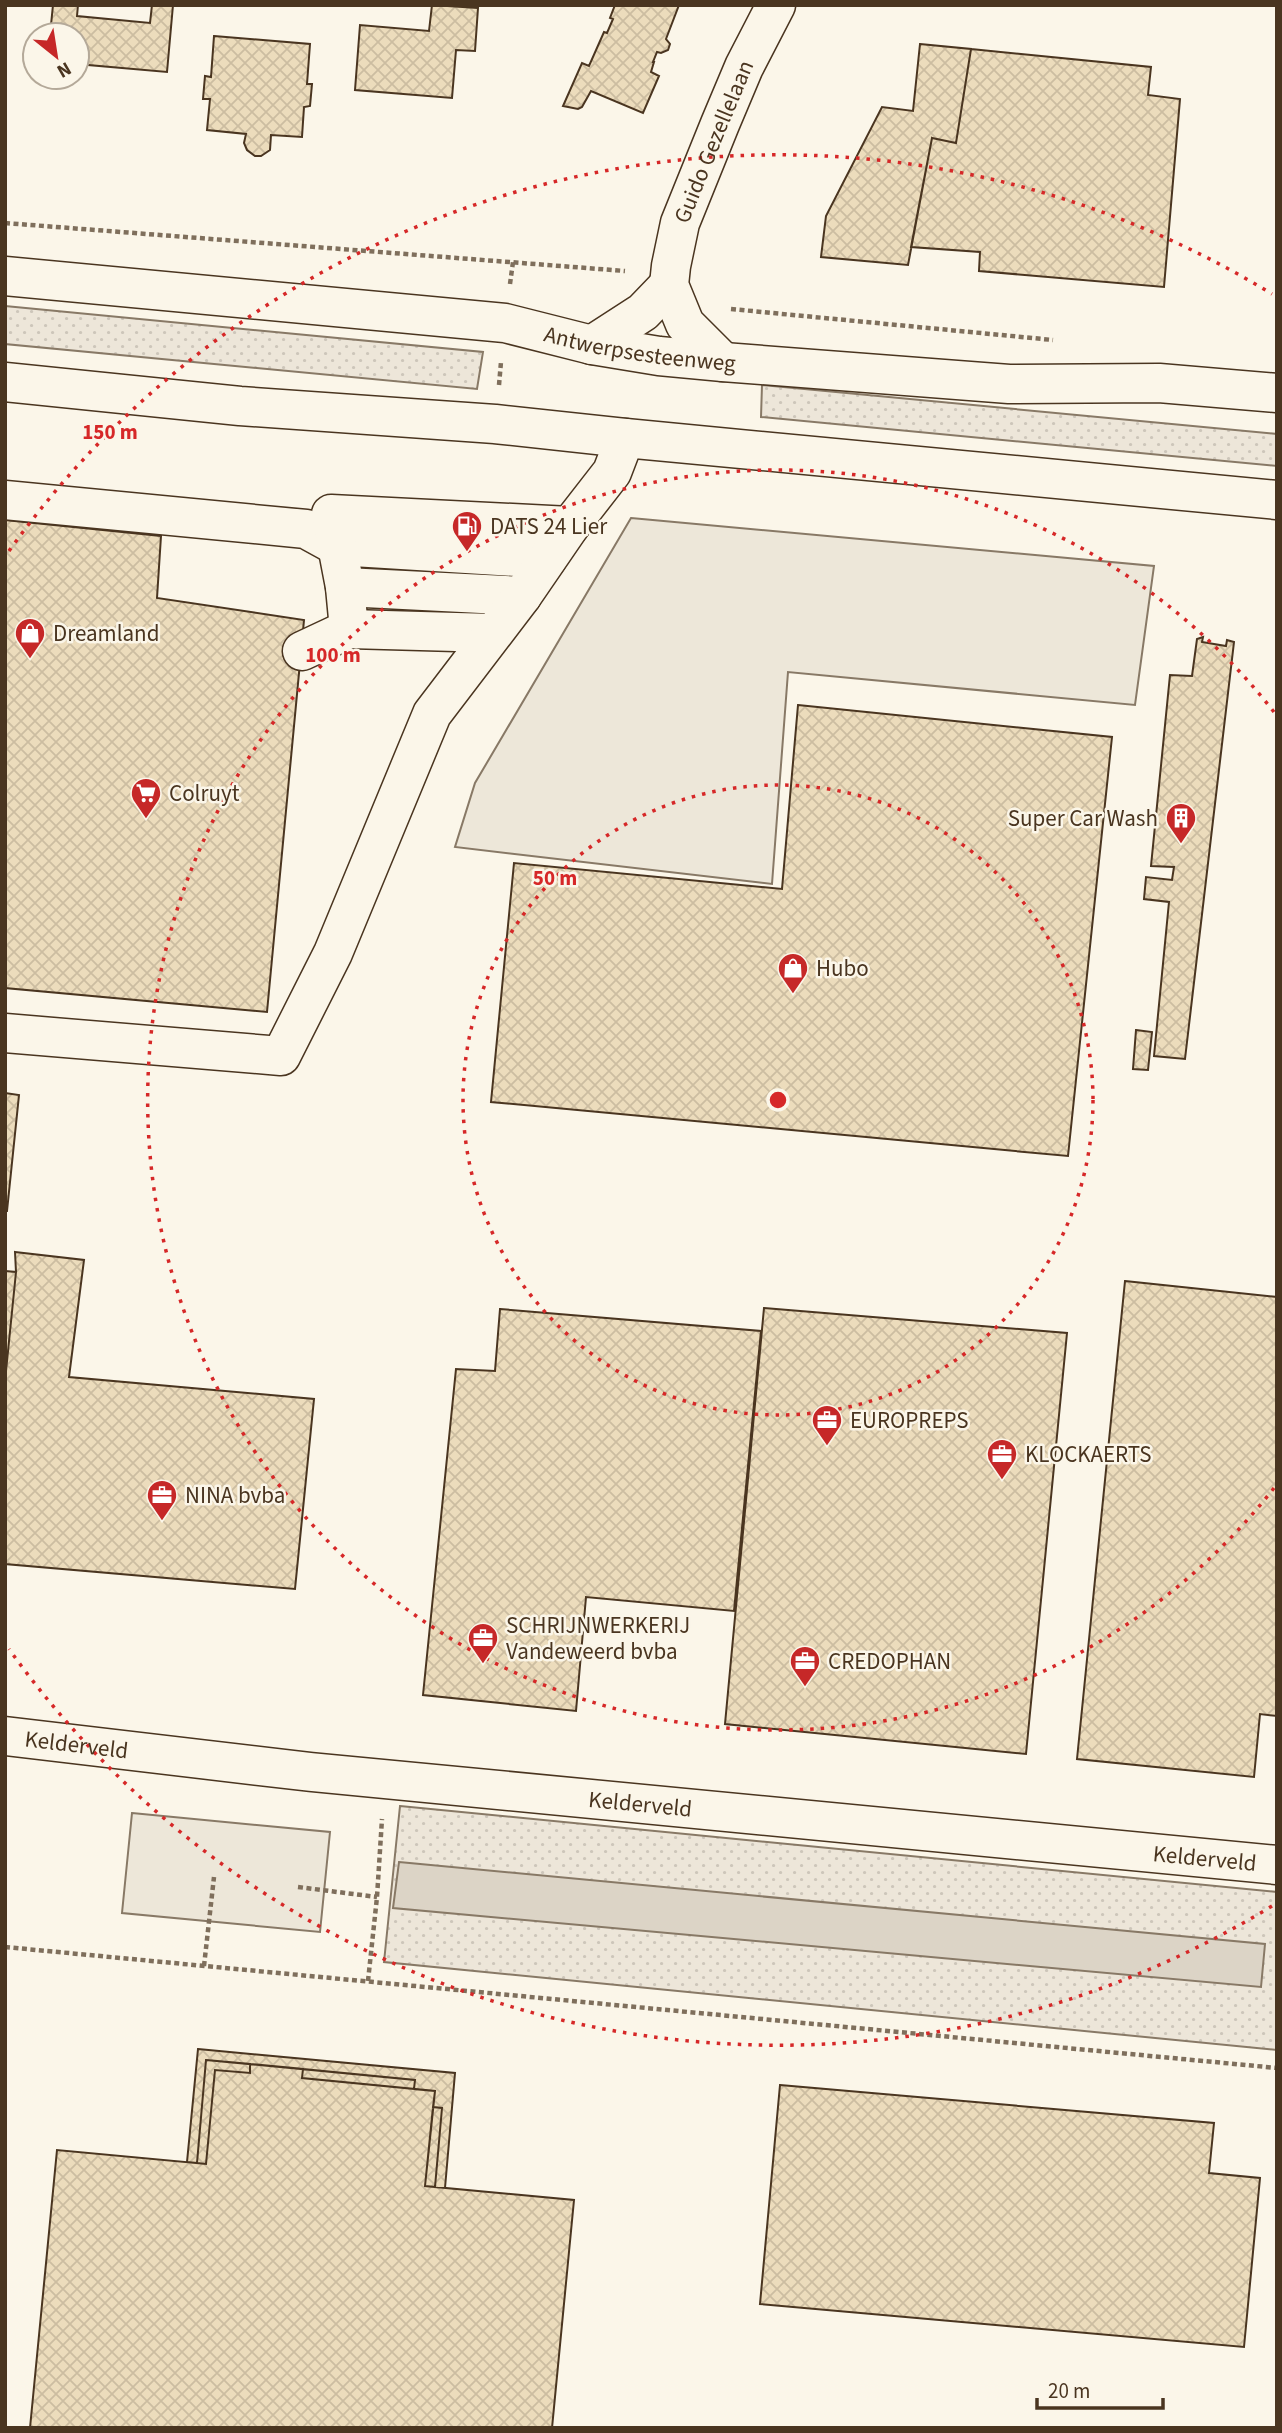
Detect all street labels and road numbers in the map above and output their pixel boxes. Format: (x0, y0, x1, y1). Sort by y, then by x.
street label: Guido Gezellelaan (665, 55, 762, 228)
street label: Antwerpsesteenweg (541, 317, 737, 379)
street label: Kelderveld (23, 1722, 130, 1767)
street label: Kelderveld (587, 1782, 694, 1825)
street label: Kelderveld (1151, 1837, 1258, 1879)

